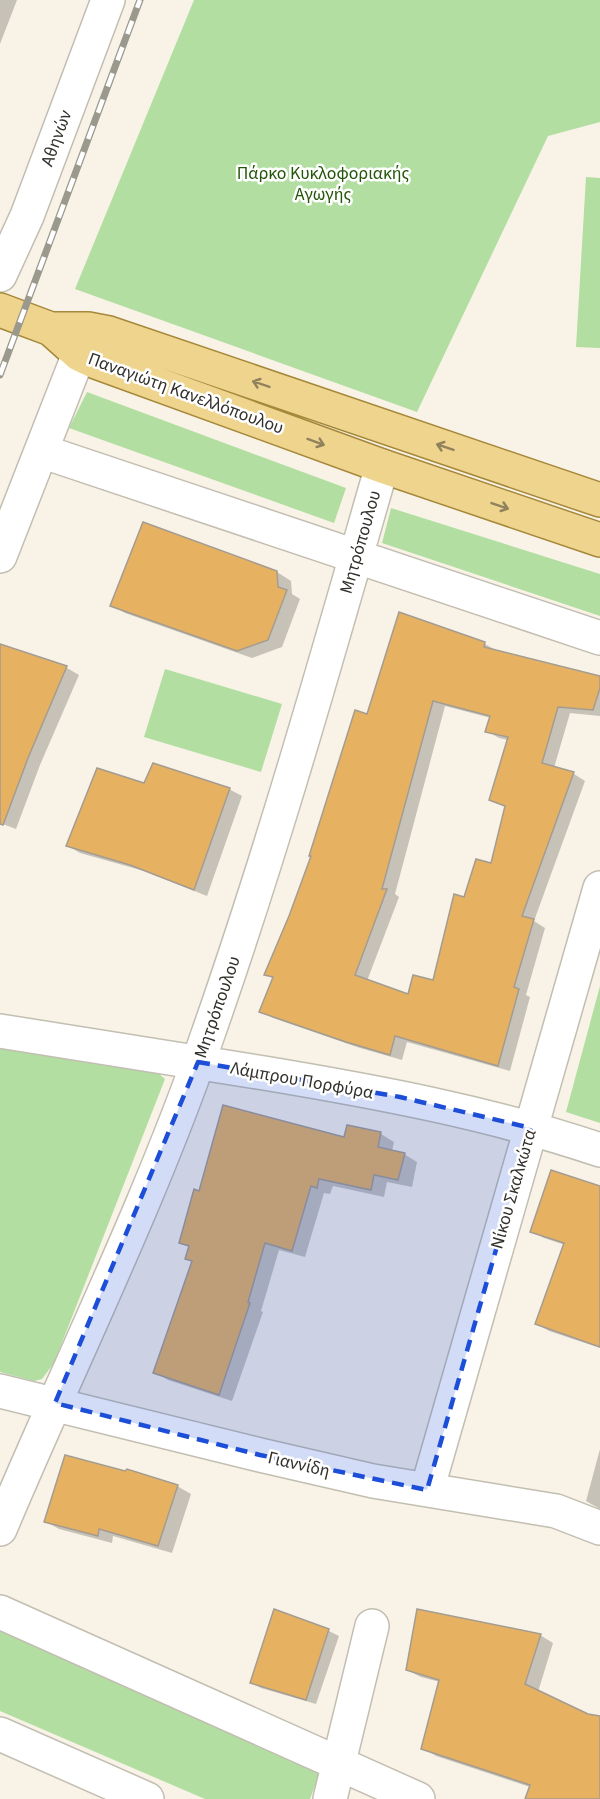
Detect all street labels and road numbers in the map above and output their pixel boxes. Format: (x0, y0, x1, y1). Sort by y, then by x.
street label: Αθηνών (35, 106, 78, 170)
street label: Παναγιώτη Κανελλόπουλου (85, 346, 287, 441)
street label: Μητρόπουλου (334, 487, 387, 597)
street label: Μητρόπουλου (188, 953, 247, 1062)
street label: Λάμπρου Πορφύρα (229, 1056, 375, 1105)
street label: Νίκου Σκαλκώτα (484, 1126, 543, 1252)
street label: Γιαννίδη (265, 1445, 332, 1484)

